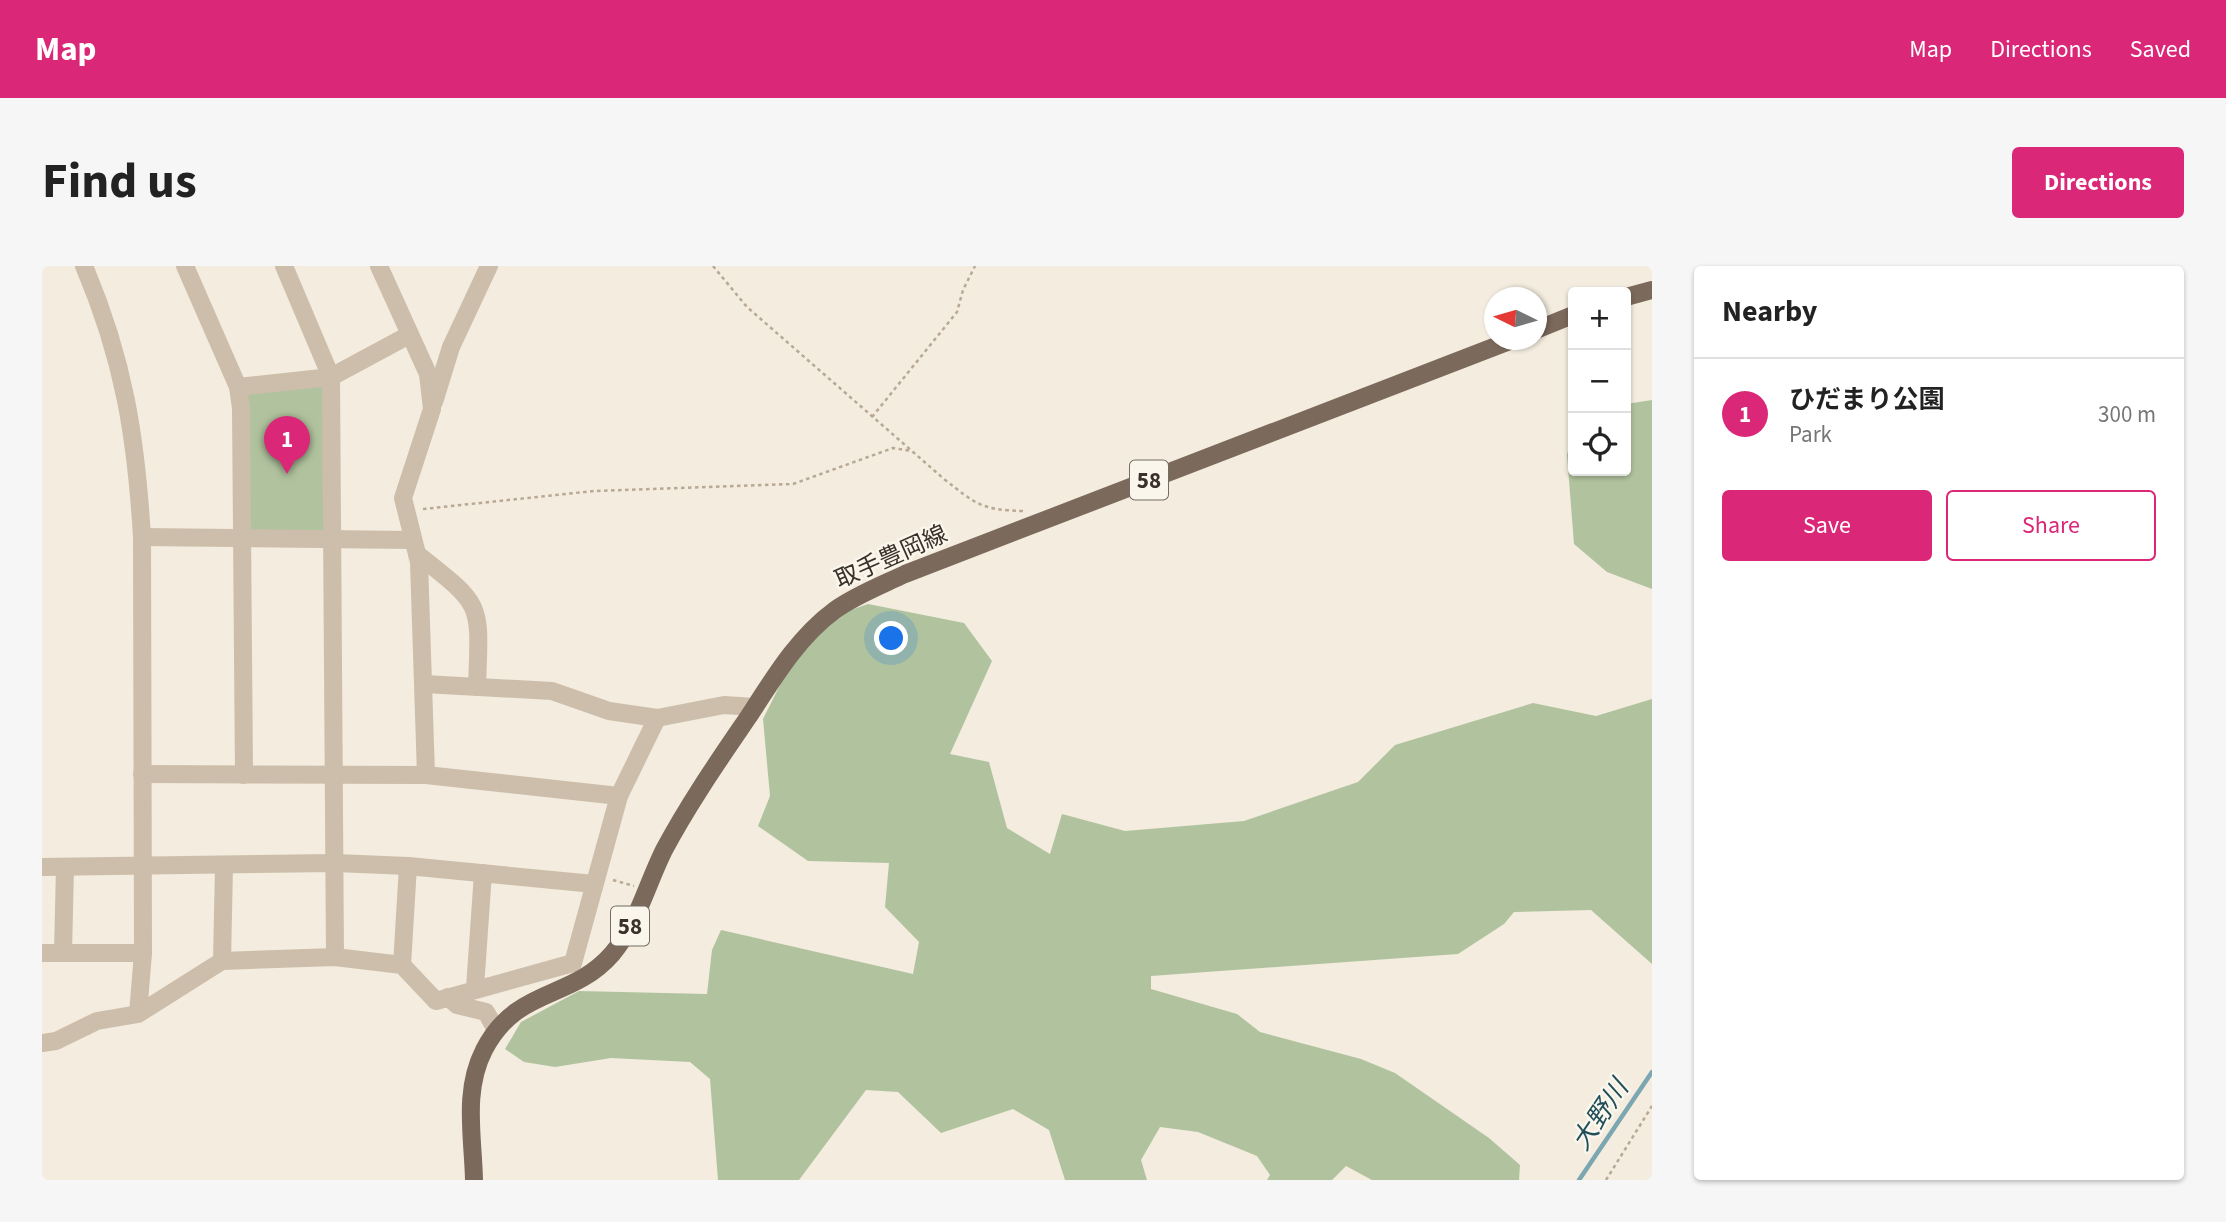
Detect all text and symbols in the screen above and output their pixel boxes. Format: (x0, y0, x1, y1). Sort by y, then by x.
text: Map (35, 26, 96, 73)
text: Map (1909, 32, 1952, 67)
text: Directions (1990, 32, 2092, 67)
text: Saved (2130, 32, 2191, 67)
text: Find us (42, 147, 197, 217)
button: Directions (2012, 147, 2184, 218)
north arrow (1484, 287, 1547, 350)
map controls (1568, 287, 1631, 476)
button: + (1568, 287, 1631, 350)
text: Nearby (1722, 290, 1817, 333)
button: − (1568, 350, 1631, 413)
text: ひだまり公園 (1789, 381, 1944, 418)
text: 1 (1739, 398, 1751, 431)
text: 300 m (2098, 398, 2156, 431)
button: locate (1568, 413, 1631, 476)
pin: 1 (264, 416, 310, 474)
text: Park (1789, 418, 1832, 451)
road number: 58 (1130, 461, 1168, 500)
button: Save (1722, 490, 1932, 561)
button: Share (1946, 490, 2156, 561)
street label: 取手豊岡線 (829, 517, 953, 597)
your location (874, 621, 908, 655)
road number: 58 (611, 906, 649, 946)
water label: 大野川 (1563, 1070, 1639, 1158)

